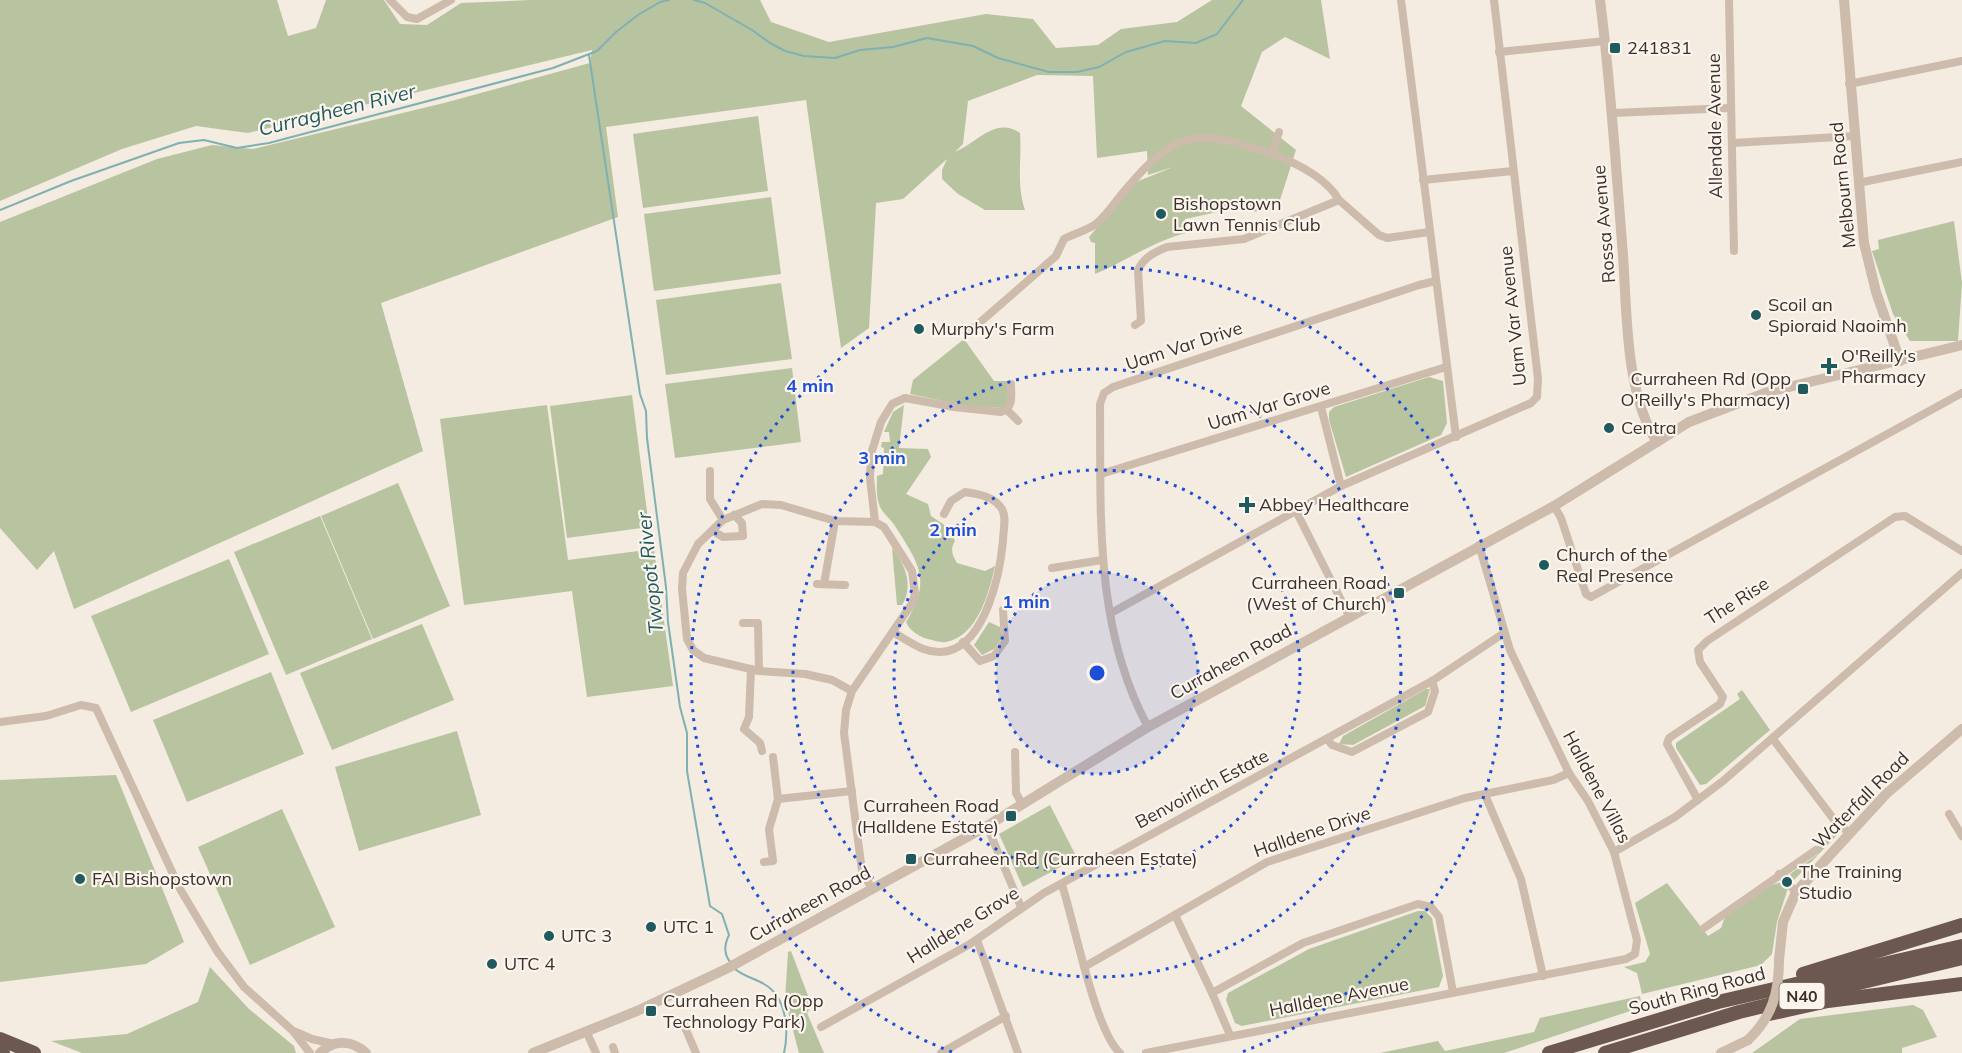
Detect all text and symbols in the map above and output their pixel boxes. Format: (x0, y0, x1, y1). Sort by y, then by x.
place label: 241831 (1627, 36, 1692, 59)
marker: 241831 (1608, 41, 1622, 55)
street label: Allendale Avenue (1702, 53, 1727, 199)
water label: Curragheen River (256, 78, 419, 141)
street label: Melbourn Road (1824, 121, 1861, 249)
street label: Rossa Avenue (1587, 164, 1620, 284)
place label: Bishopstown Lawn Tennis Club (1173, 192, 1320, 236)
marker: Bishopstown Lawn Tennis Club (1154, 207, 1168, 221)
street label: Uam Var Avenue (1494, 245, 1531, 387)
place label: Scoil an Spioraid Naoimh (1768, 293, 1907, 337)
marker: Scoil an Spioraid Naoimh (1749, 308, 1763, 322)
street label: Uam Var Drive (1123, 316, 1245, 375)
place label: Murphy's Farm (931, 317, 1055, 340)
marker: Murphy's Farm (912, 322, 926, 336)
place label: O'Reilly's Pharmacy (1841, 344, 1926, 388)
marker: O'Reilly's Pharmacy (1822, 359, 1836, 373)
place label: Curraheen Rd (Opp O'Reilly's Pharmacy) (1621, 367, 1791, 411)
text: 4 min (786, 374, 834, 397)
street label: Uam Var Grove (1205, 376, 1333, 435)
marker: Curraheen Rd (Opp O'Reilly's Pharmacy) (1796, 382, 1810, 396)
place label: Centra (1621, 416, 1677, 439)
marker: Centra (1602, 421, 1616, 435)
text: 3 min (858, 446, 906, 469)
place label: Abbey Healthcare (1259, 493, 1409, 516)
marker: Abbey Healthcare (1240, 498, 1254, 512)
water label: Twopot River (631, 510, 668, 635)
text: 2 min (929, 518, 977, 541)
place label: Church of the Real Presence (1556, 543, 1673, 587)
marker: Church of the Real Presence (1537, 558, 1551, 572)
place label: Curraheen Road (West of Church) (1246, 571, 1387, 615)
street label: The Rise (1701, 571, 1773, 630)
marker: Curraheen Road (West of Church) (1392, 586, 1406, 600)
text: 1 min (1002, 590, 1050, 613)
street label: Curraheen Road (1166, 619, 1296, 705)
centre of rings (1087, 663, 1107, 683)
street label: Halldene Villas (1558, 727, 1637, 847)
street label: Benvoirlich Estate (1131, 744, 1273, 833)
street label: Waterfall Road (1808, 747, 1914, 853)
place label: Curraheen Road (Halldene Estate) (857, 794, 999, 838)
street label: Halldene Drive (1250, 801, 1373, 862)
marker: Curraheen Road (Halldene Estate) (1004, 809, 1018, 823)
place label: Curraheen Rd (Curraheen Estate) (923, 847, 1198, 870)
marker: Curraheen Rd (Curraheen Estate) (904, 852, 918, 866)
place label: The Training Studio (1799, 860, 1902, 904)
street label: Curraheen Road (745, 861, 875, 947)
place label: FAI Bishopstown (92, 867, 232, 890)
marker: FAI Bishopstown (73, 872, 87, 886)
marker: The Training Studio (1780, 875, 1794, 889)
street label: Halldene Grove (902, 881, 1023, 968)
place label: UTC 1 (663, 915, 714, 938)
marker: UTC 1 (644, 920, 658, 934)
place label: UTC 3 (561, 924, 612, 947)
marker: UTC 3 (542, 929, 556, 943)
place label: UTC 4 (504, 952, 555, 975)
marker: UTC 4 (485, 957, 499, 971)
street label: South Ring Road (1626, 961, 1768, 1020)
street label: Halldene Avenue (1267, 972, 1411, 1021)
road number: N40 (1780, 983, 1824, 1009)
place label: Curraheen Rd (Opp Technology Park) (663, 989, 823, 1033)
marker: Curraheen Rd (Opp Technology Park) (644, 1004, 658, 1018)

